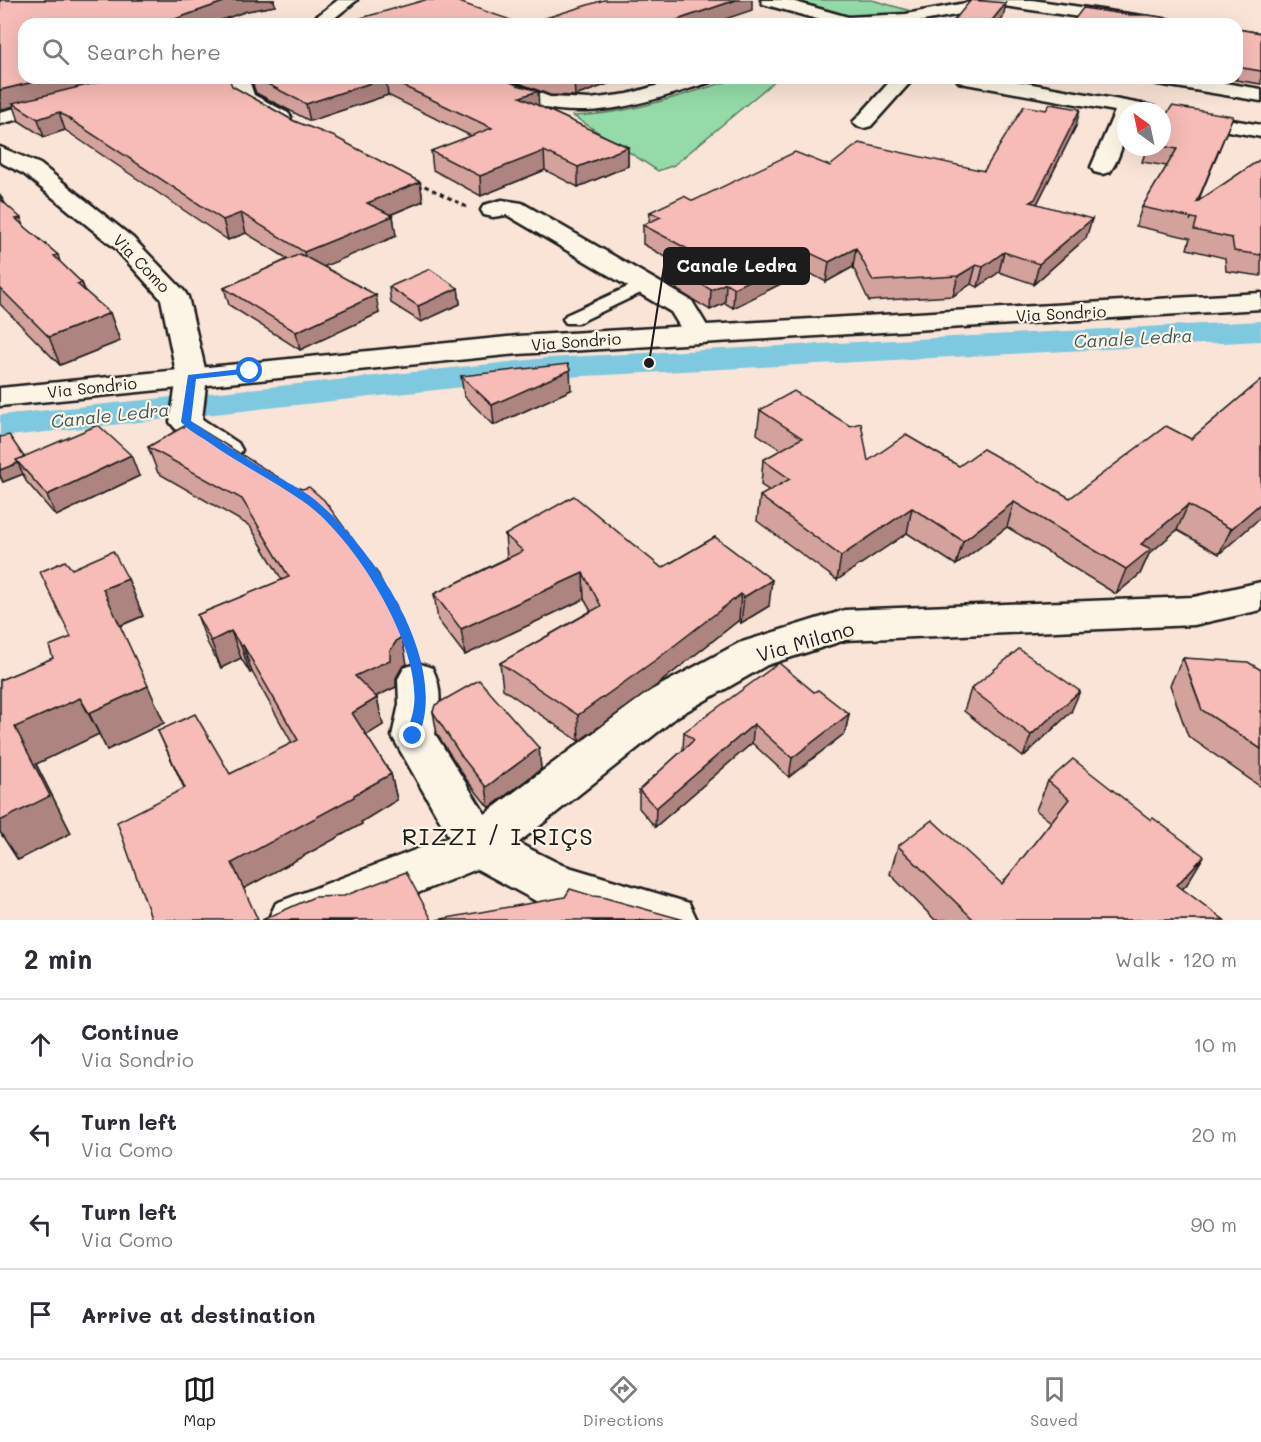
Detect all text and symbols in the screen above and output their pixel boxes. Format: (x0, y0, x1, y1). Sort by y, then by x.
search box (18, 18, 1243, 84)
icon: search (39, 35, 72, 68)
text: Search here (87, 37, 221, 66)
north arrow (1117, 102, 1171, 156)
street label: Via Como (109, 229, 175, 297)
callout: Canale Ledra (664, 248, 809, 284)
text: Canale Ledra (677, 253, 797, 277)
street label: Via Sondrio (1015, 300, 1107, 326)
water label: Canale Ledra (1073, 323, 1193, 353)
street label: Via Sondrio (530, 327, 622, 355)
route start (236, 357, 262, 383)
street label: Via Sondrio (46, 372, 138, 402)
water label: Canale Ledra (50, 397, 170, 433)
street label: Via Milano (753, 615, 857, 667)
route end (399, 722, 425, 748)
district label: RIZZI / I RIÇS (402, 820, 594, 851)
text: 2 min (24, 942, 92, 976)
text: Walk · 120 m (1115, 946, 1237, 972)
text: Continue (81, 1017, 179, 1046)
icon: ahead (24, 1028, 57, 1061)
text: 10 m (1193, 1031, 1237, 1057)
text: Via Sondrio (81, 1046, 194, 1072)
text: Turn left (81, 1107, 177, 1136)
icon: left (24, 1118, 57, 1151)
text: 20 m (1191, 1121, 1237, 1147)
text: Via Como (81, 1136, 173, 1162)
text: Turn left (81, 1197, 177, 1226)
icon: left (24, 1208, 57, 1241)
text: 90 m (1191, 1211, 1237, 1237)
text: Via Como (81, 1226, 173, 1252)
icon: arrive (24, 1298, 57, 1331)
text: Arrive at destination (81, 1300, 316, 1329)
tab: Map (183, 1373, 216, 1430)
tab: Directions (583, 1373, 664, 1430)
tab: Saved (1030, 1373, 1078, 1430)

